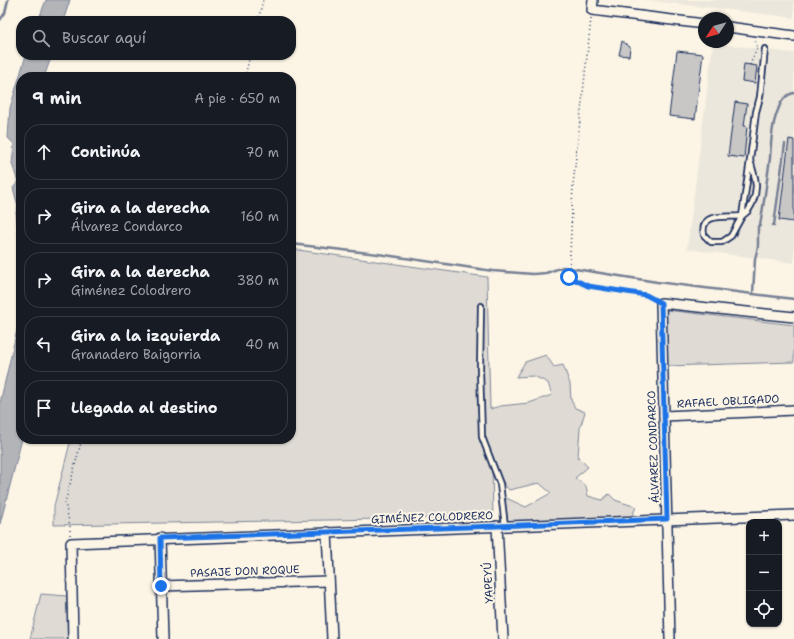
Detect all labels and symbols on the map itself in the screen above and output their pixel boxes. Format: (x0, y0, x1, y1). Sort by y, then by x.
north arrow (698, 12, 734, 48)
route start (560, 268, 578, 286)
street label: ÁLVAREZ CONDARCO (643, 390, 663, 503)
street label: RAFAEL OBLIGADO (676, 391, 780, 412)
street label: GIMÉNEZ COLODRERO (371, 507, 493, 527)
street label: PASAJE DON ROQUE (190, 562, 300, 581)
street label: YAPEYÚ (479, 562, 497, 604)
route end (152, 577, 170, 595)

